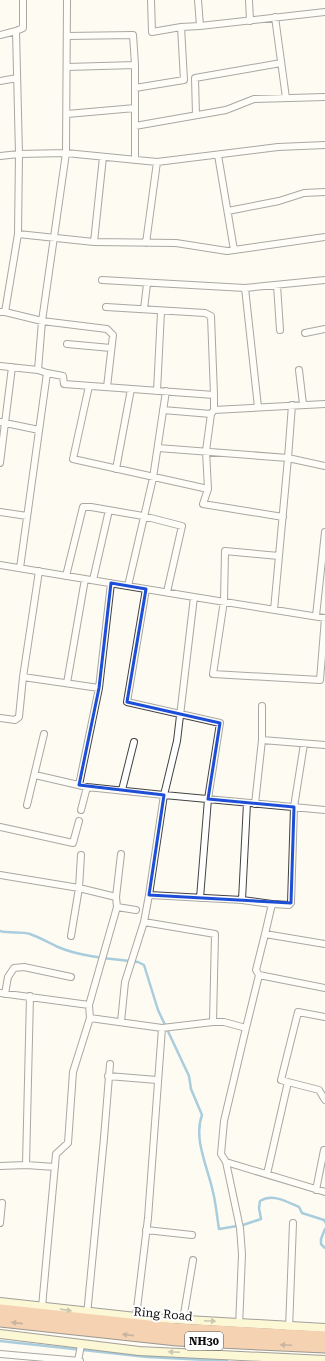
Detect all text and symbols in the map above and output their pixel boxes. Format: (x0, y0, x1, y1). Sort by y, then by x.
street label: Ring Road (133, 1304, 193, 1324)
one-way arrow (60, 1307, 73, 1313)
one-way arrow (204, 1318, 216, 1325)
one-way arrow (11, 1320, 23, 1326)
one-way arrow (122, 1331, 134, 1338)
road number: NH30 (185, 1332, 223, 1350)
one-way arrow (279, 1342, 292, 1348)
one-way arrow (168, 1349, 180, 1356)

